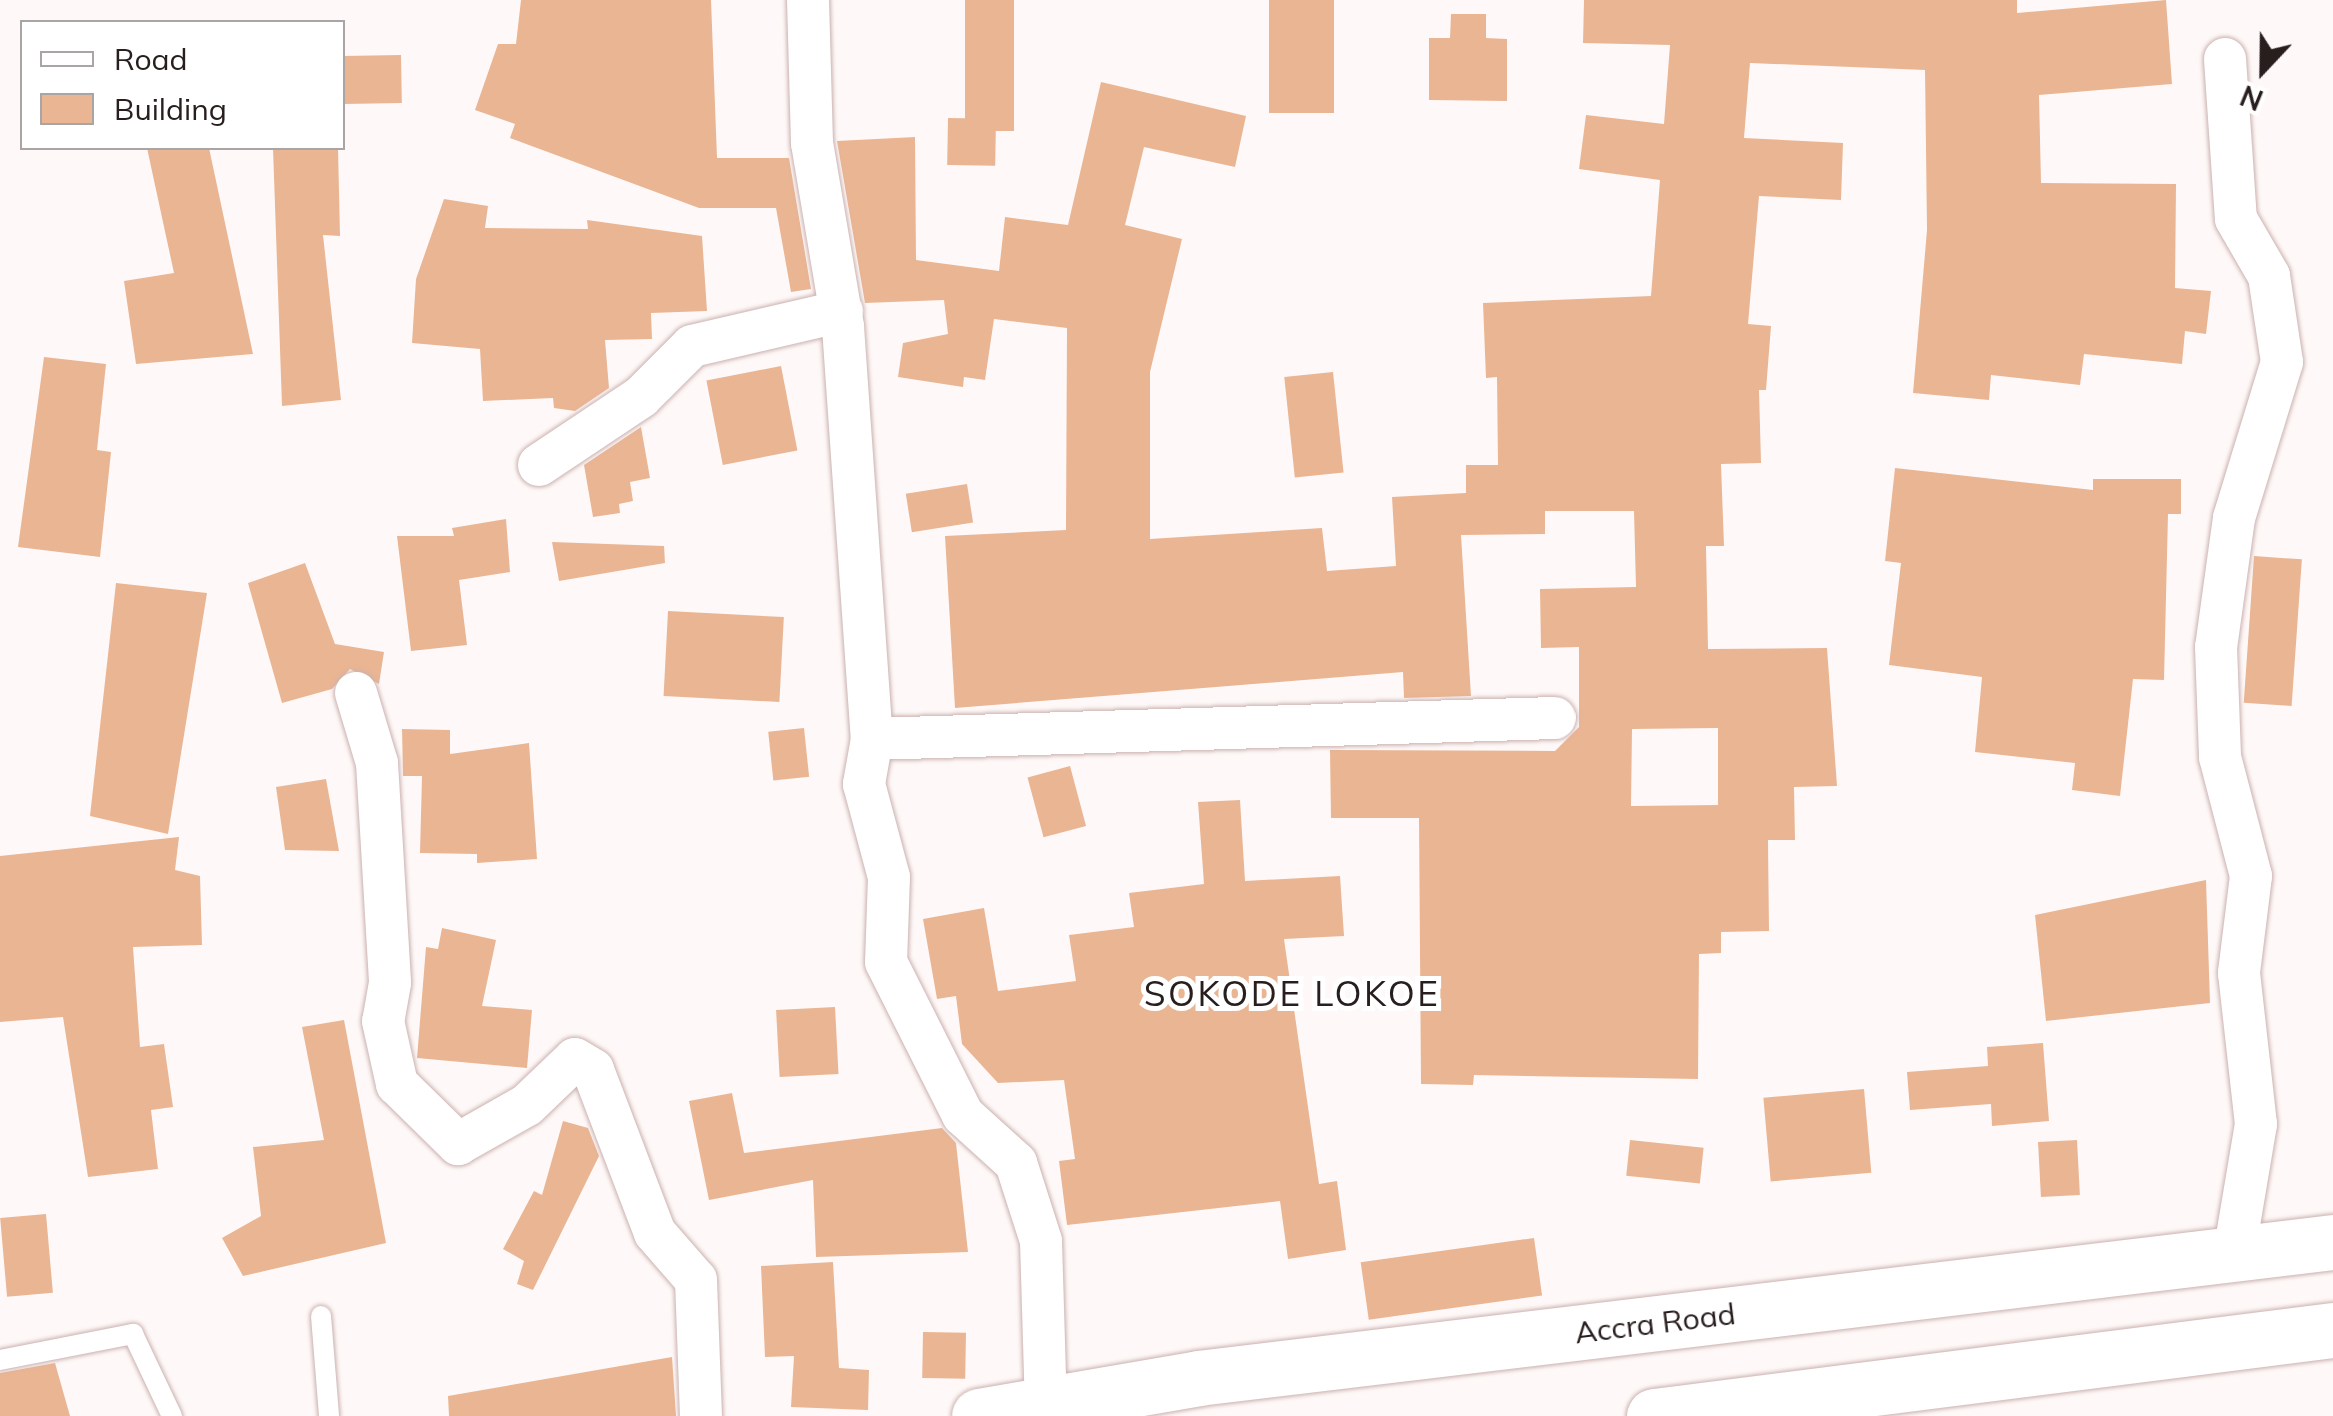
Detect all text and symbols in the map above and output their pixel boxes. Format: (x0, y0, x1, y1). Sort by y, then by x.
legend (20, 20, 345, 150)
north arrow (2213, 20, 2313, 120)
text: Road (114, 40, 188, 78)
text: N (2235, 78, 2268, 118)
text: Building (114, 90, 227, 128)
district label: SOKODE LOKOE (1144, 972, 1440, 1014)
street label: Accra Road (1573, 1295, 1737, 1351)

